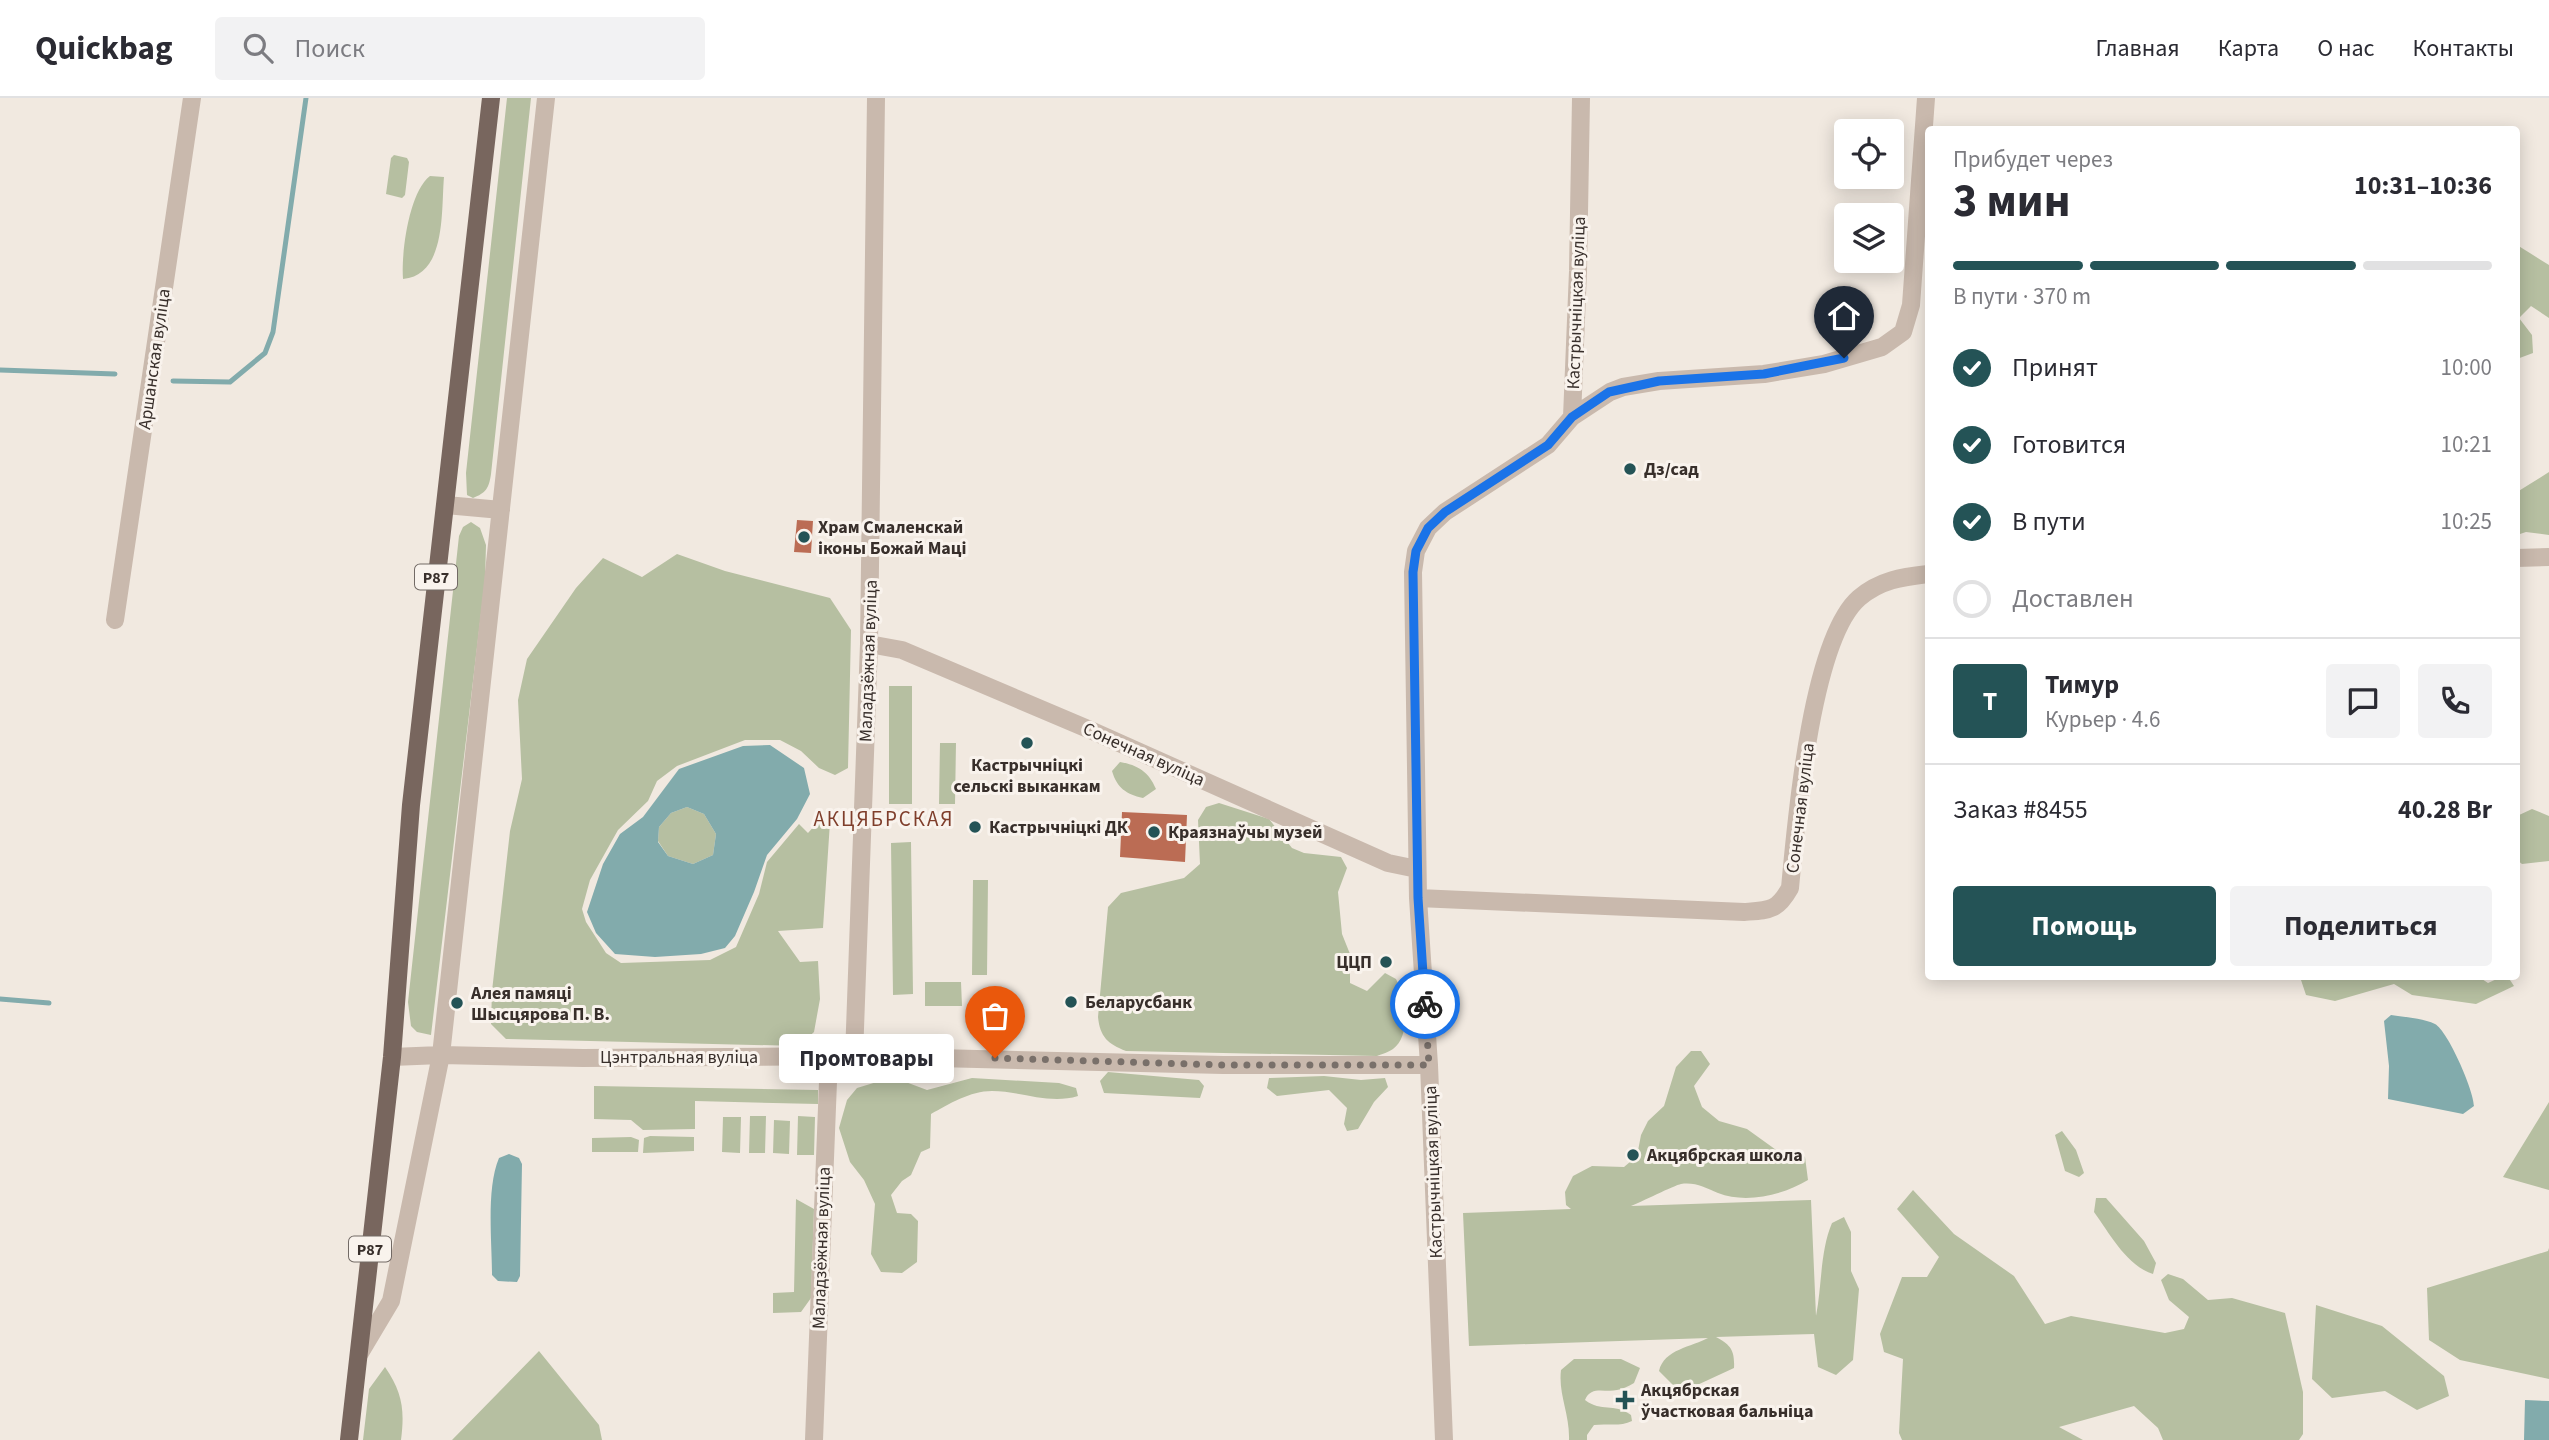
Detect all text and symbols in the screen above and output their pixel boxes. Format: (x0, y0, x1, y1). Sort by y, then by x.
search box (215, 17, 705, 80)
text: Quickbag (35, 25, 173, 72)
icon: search (239, 29, 277, 67)
text: Поиск (295, 30, 365, 67)
text: Главная (2095, 31, 2180, 66)
text: Карта (2218, 31, 2279, 66)
text: О нас (2317, 31, 2374, 66)
text: Контакты (2412, 31, 2514, 66)
map controls (1834, 119, 1904, 273)
button: locate (1834, 119, 1904, 189)
text: Прибудет через (1953, 143, 2113, 176)
text: 10:31–10:36 (2354, 167, 2492, 204)
text: 3 мин (1953, 169, 2070, 234)
button: layers (1834, 203, 1904, 273)
street label: Кастрычніцкая вуліца (1561, 216, 1592, 390)
text: В пути · 370 m (1953, 280, 2091, 313)
pin (1814, 286, 1874, 358)
street label: Аршанская вуліца (132, 287, 177, 431)
icon: home (1825, 297, 1863, 335)
icon: check (1953, 349, 1991, 387)
text: Принят (2012, 349, 2098, 386)
text: 10:00 (2441, 351, 2492, 384)
icon: check (1953, 426, 1991, 464)
text: Готовится (2012, 426, 2126, 463)
text: 10:21 (2441, 428, 2492, 461)
place label: Дз/сад (1644, 457, 1699, 482)
marker: Дз/сад (1622, 461, 1638, 477)
icon: check (1953, 503, 1991, 541)
text: В пути (2012, 503, 2086, 540)
text: 10:25 (2441, 505, 2492, 538)
place label: Храм Смаленскай іконы Божай Маці (818, 515, 967, 561)
marker: Храм Смаленскай іконы Божай Маці (796, 529, 812, 545)
road number: Р87 (415, 564, 457, 590)
street label: Маладзёжная вуліца (853, 579, 884, 743)
text: Доставлен (2012, 580, 2134, 617)
button: chat (2326, 664, 2400, 738)
button: phone (2418, 664, 2492, 738)
text: Тимур (2045, 666, 2119, 703)
text: Т (1983, 683, 1997, 720)
text: Курьер · 4.6 (2045, 703, 2160, 736)
street label: Сонечная вуліца (1079, 716, 1209, 792)
marker: Кастрычніцкі сельскі выканкам (1019, 735, 1035, 751)
street label: Сонечная вуліца (1780, 742, 1821, 875)
place label: Кастрычніцкі сельскі выканкам (953, 753, 1101, 799)
text: Заказ #8455 (1953, 791, 2088, 828)
text: 40.28 Br (2398, 791, 2492, 828)
district label: АКЦЯБРСКАЯ (813, 804, 955, 834)
place label: Кастрычніцкі ДК (989, 815, 1129, 840)
marker: Кастрычніцкі ДК (967, 819, 983, 835)
place label: Краязнаўчы музей (1168, 820, 1323, 845)
marker: Краязнаўчы музей (1146, 824, 1162, 840)
button: Помощь (1953, 886, 2216, 966)
button: Поделиться (2230, 886, 2492, 966)
place label: ЦЦП (1336, 950, 1372, 975)
marker: ЦЦП (1378, 954, 1394, 970)
courier (1390, 969, 1460, 1039)
place label: Алея памяці Шысцярова П. В. (470, 981, 610, 1027)
icon: bike (1406, 985, 1444, 1023)
pin (965, 986, 1025, 1058)
place label: Беларусбанк (1085, 990, 1192, 1015)
marker: Беларусбанк (1063, 994, 1079, 1010)
marker: Алея памяці Шысцярова П. В. (449, 995, 465, 1011)
icon: bag (976, 997, 1014, 1035)
callout: Промтовары (778, 1034, 953, 1082)
text: Промтовары (799, 1042, 934, 1075)
street label: Цэнтральная вуліца (600, 1045, 758, 1070)
street label: Кастрычніцкая вуліца (1418, 1085, 1449, 1259)
place label: Акцябрская школа (1646, 1143, 1803, 1168)
marker: Акцябрская школа (1625, 1147, 1641, 1163)
street label: Маладзёжная вуліца (806, 1166, 837, 1330)
road number: Р87 (349, 1236, 391, 1261)
place label: Акцябрская ўчастковая бальніца (1640, 1378, 1813, 1424)
marker: Акцябрская ўчастковая бальніца (1615, 1390, 1635, 1410)

